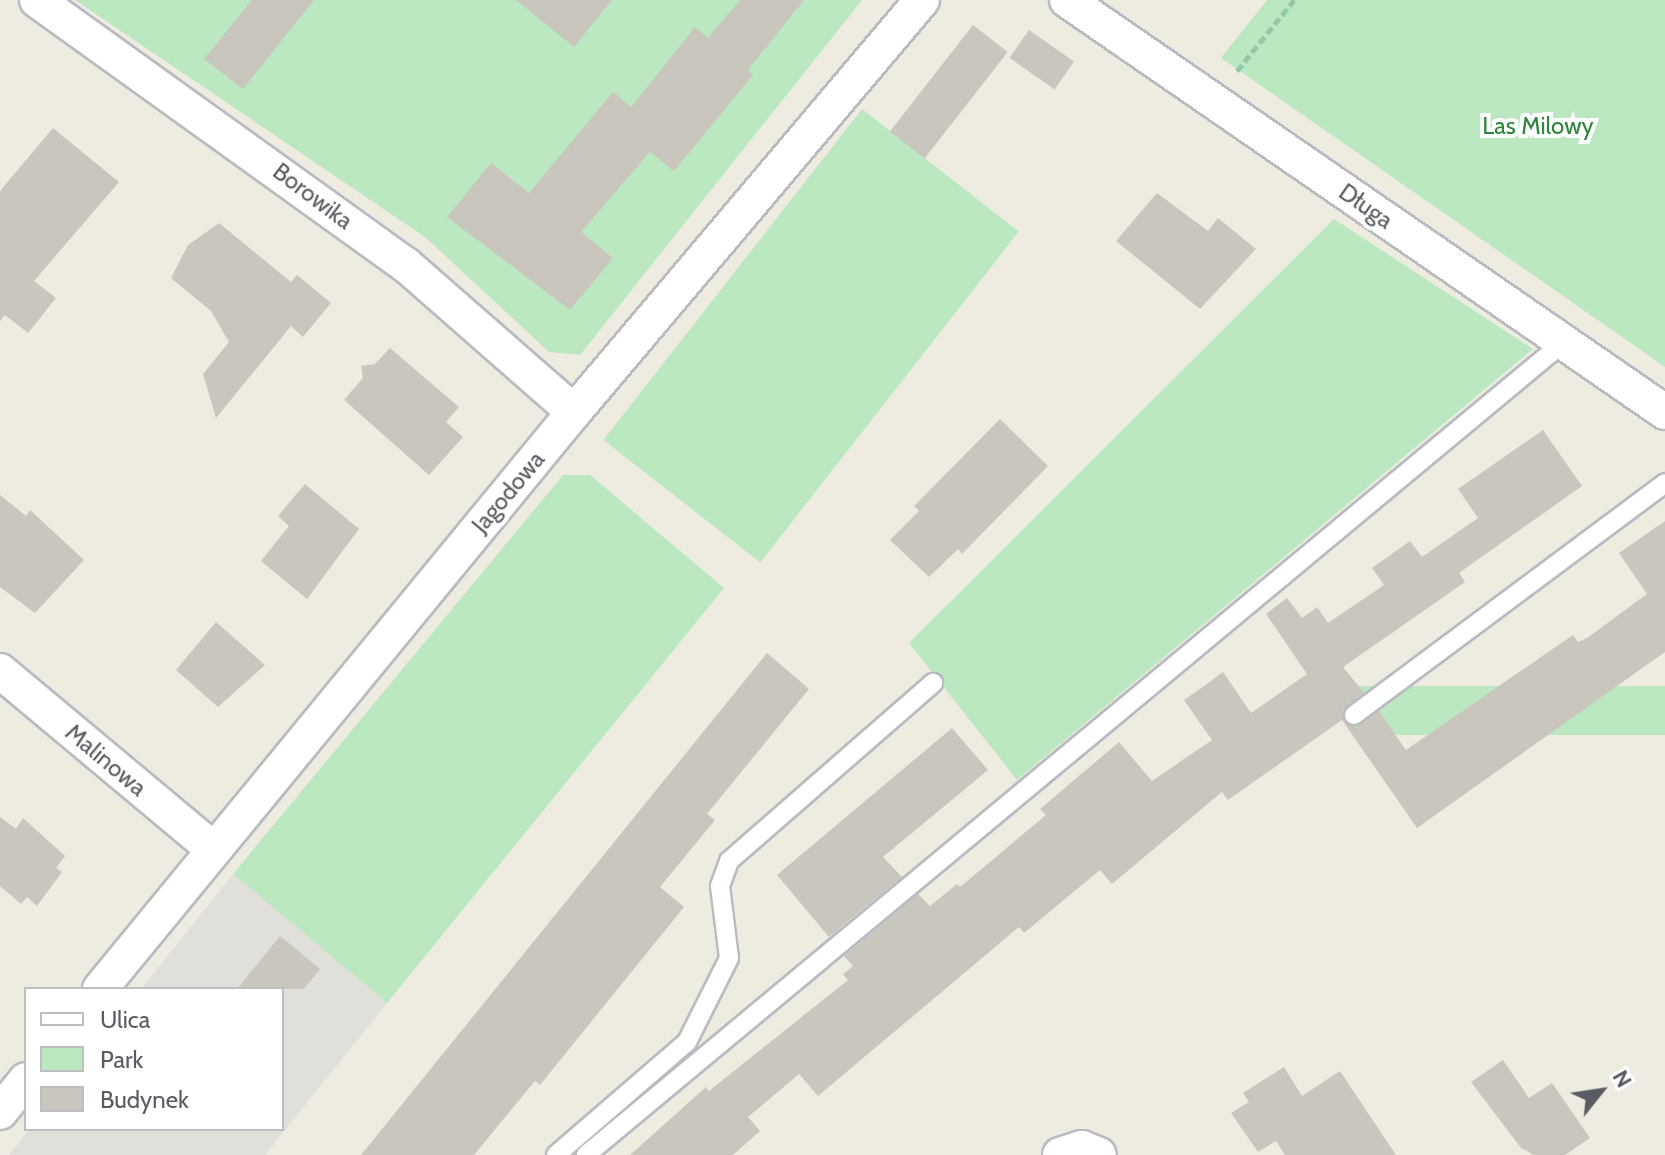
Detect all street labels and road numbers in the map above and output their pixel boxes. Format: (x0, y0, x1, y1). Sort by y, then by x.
street label: Borowika (267, 157, 359, 235)
street label: Długa (1334, 177, 1398, 235)
street label: Jagodowa (466, 445, 550, 539)
street label: Malinowa (60, 718, 152, 802)

